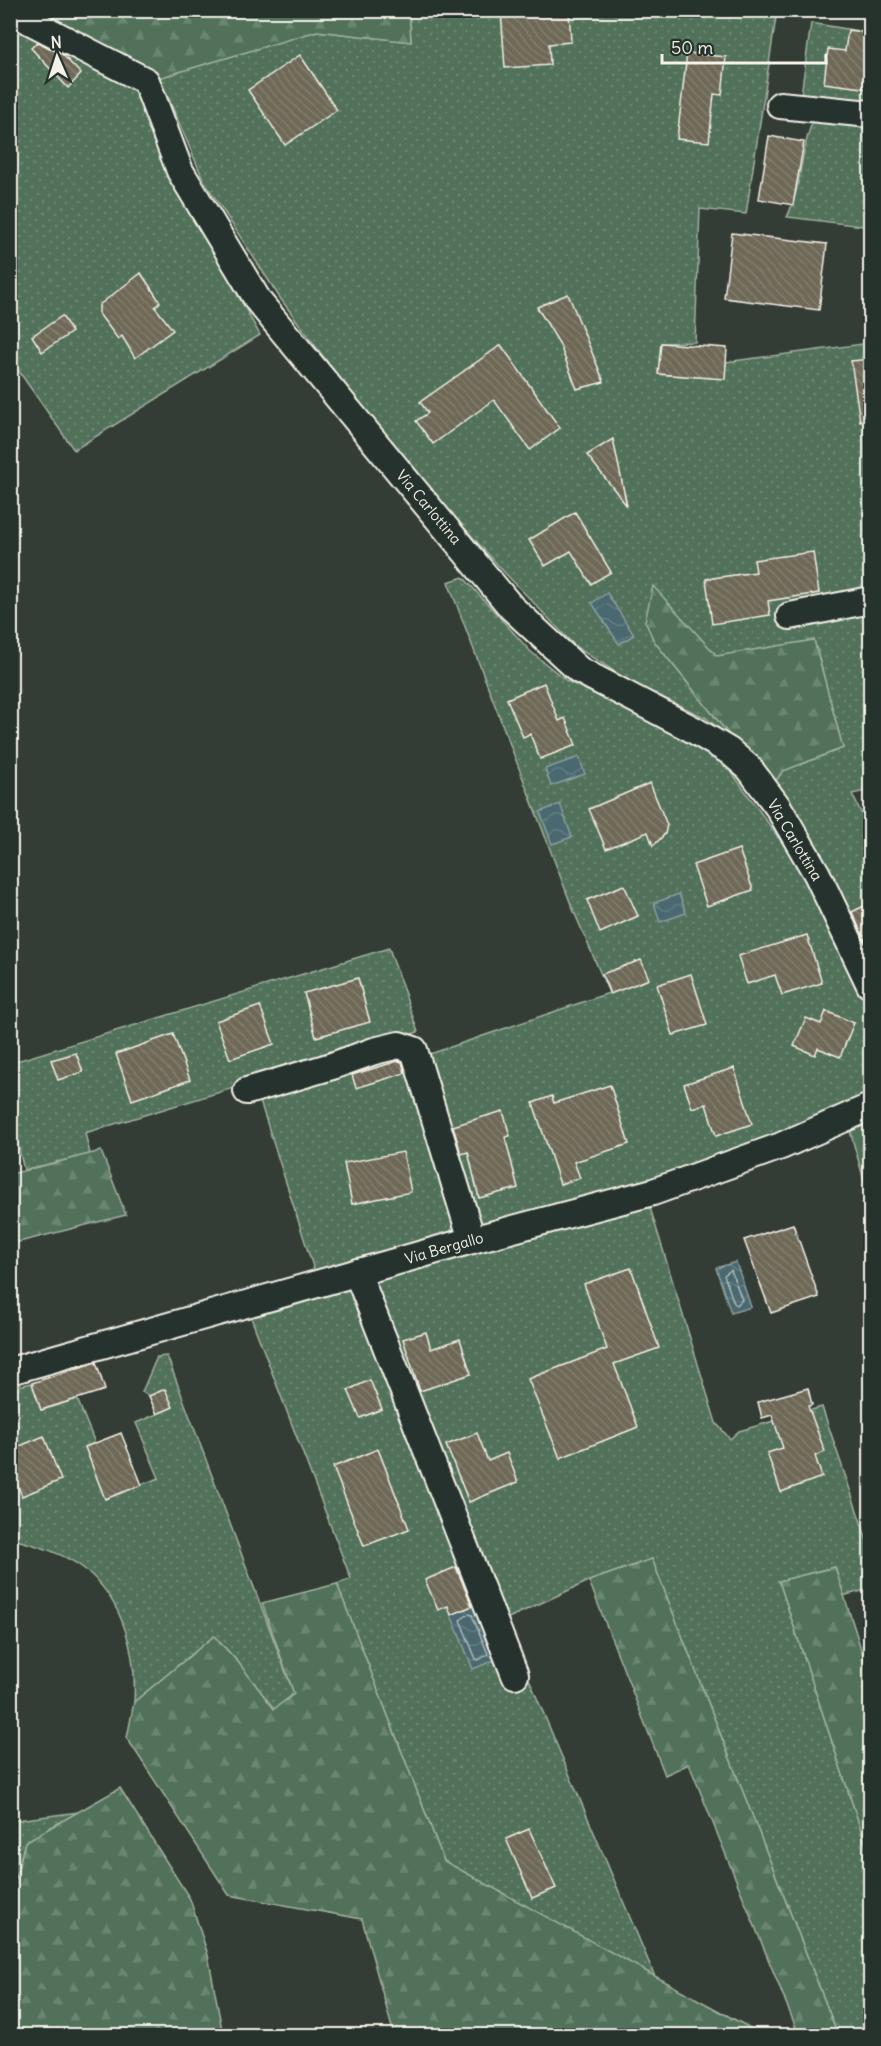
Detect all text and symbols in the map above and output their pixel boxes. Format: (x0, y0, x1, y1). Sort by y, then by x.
north arrow (27, 27, 87, 87)
scale bar (662, 27, 826, 65)
text: N (50, 32, 62, 52)
text: 50 m (671, 36, 713, 59)
street label: Via Carlottina (392, 466, 466, 549)
street label: Via Carlottina (763, 796, 827, 885)
street label: Via Bergallo (403, 1228, 485, 1268)

